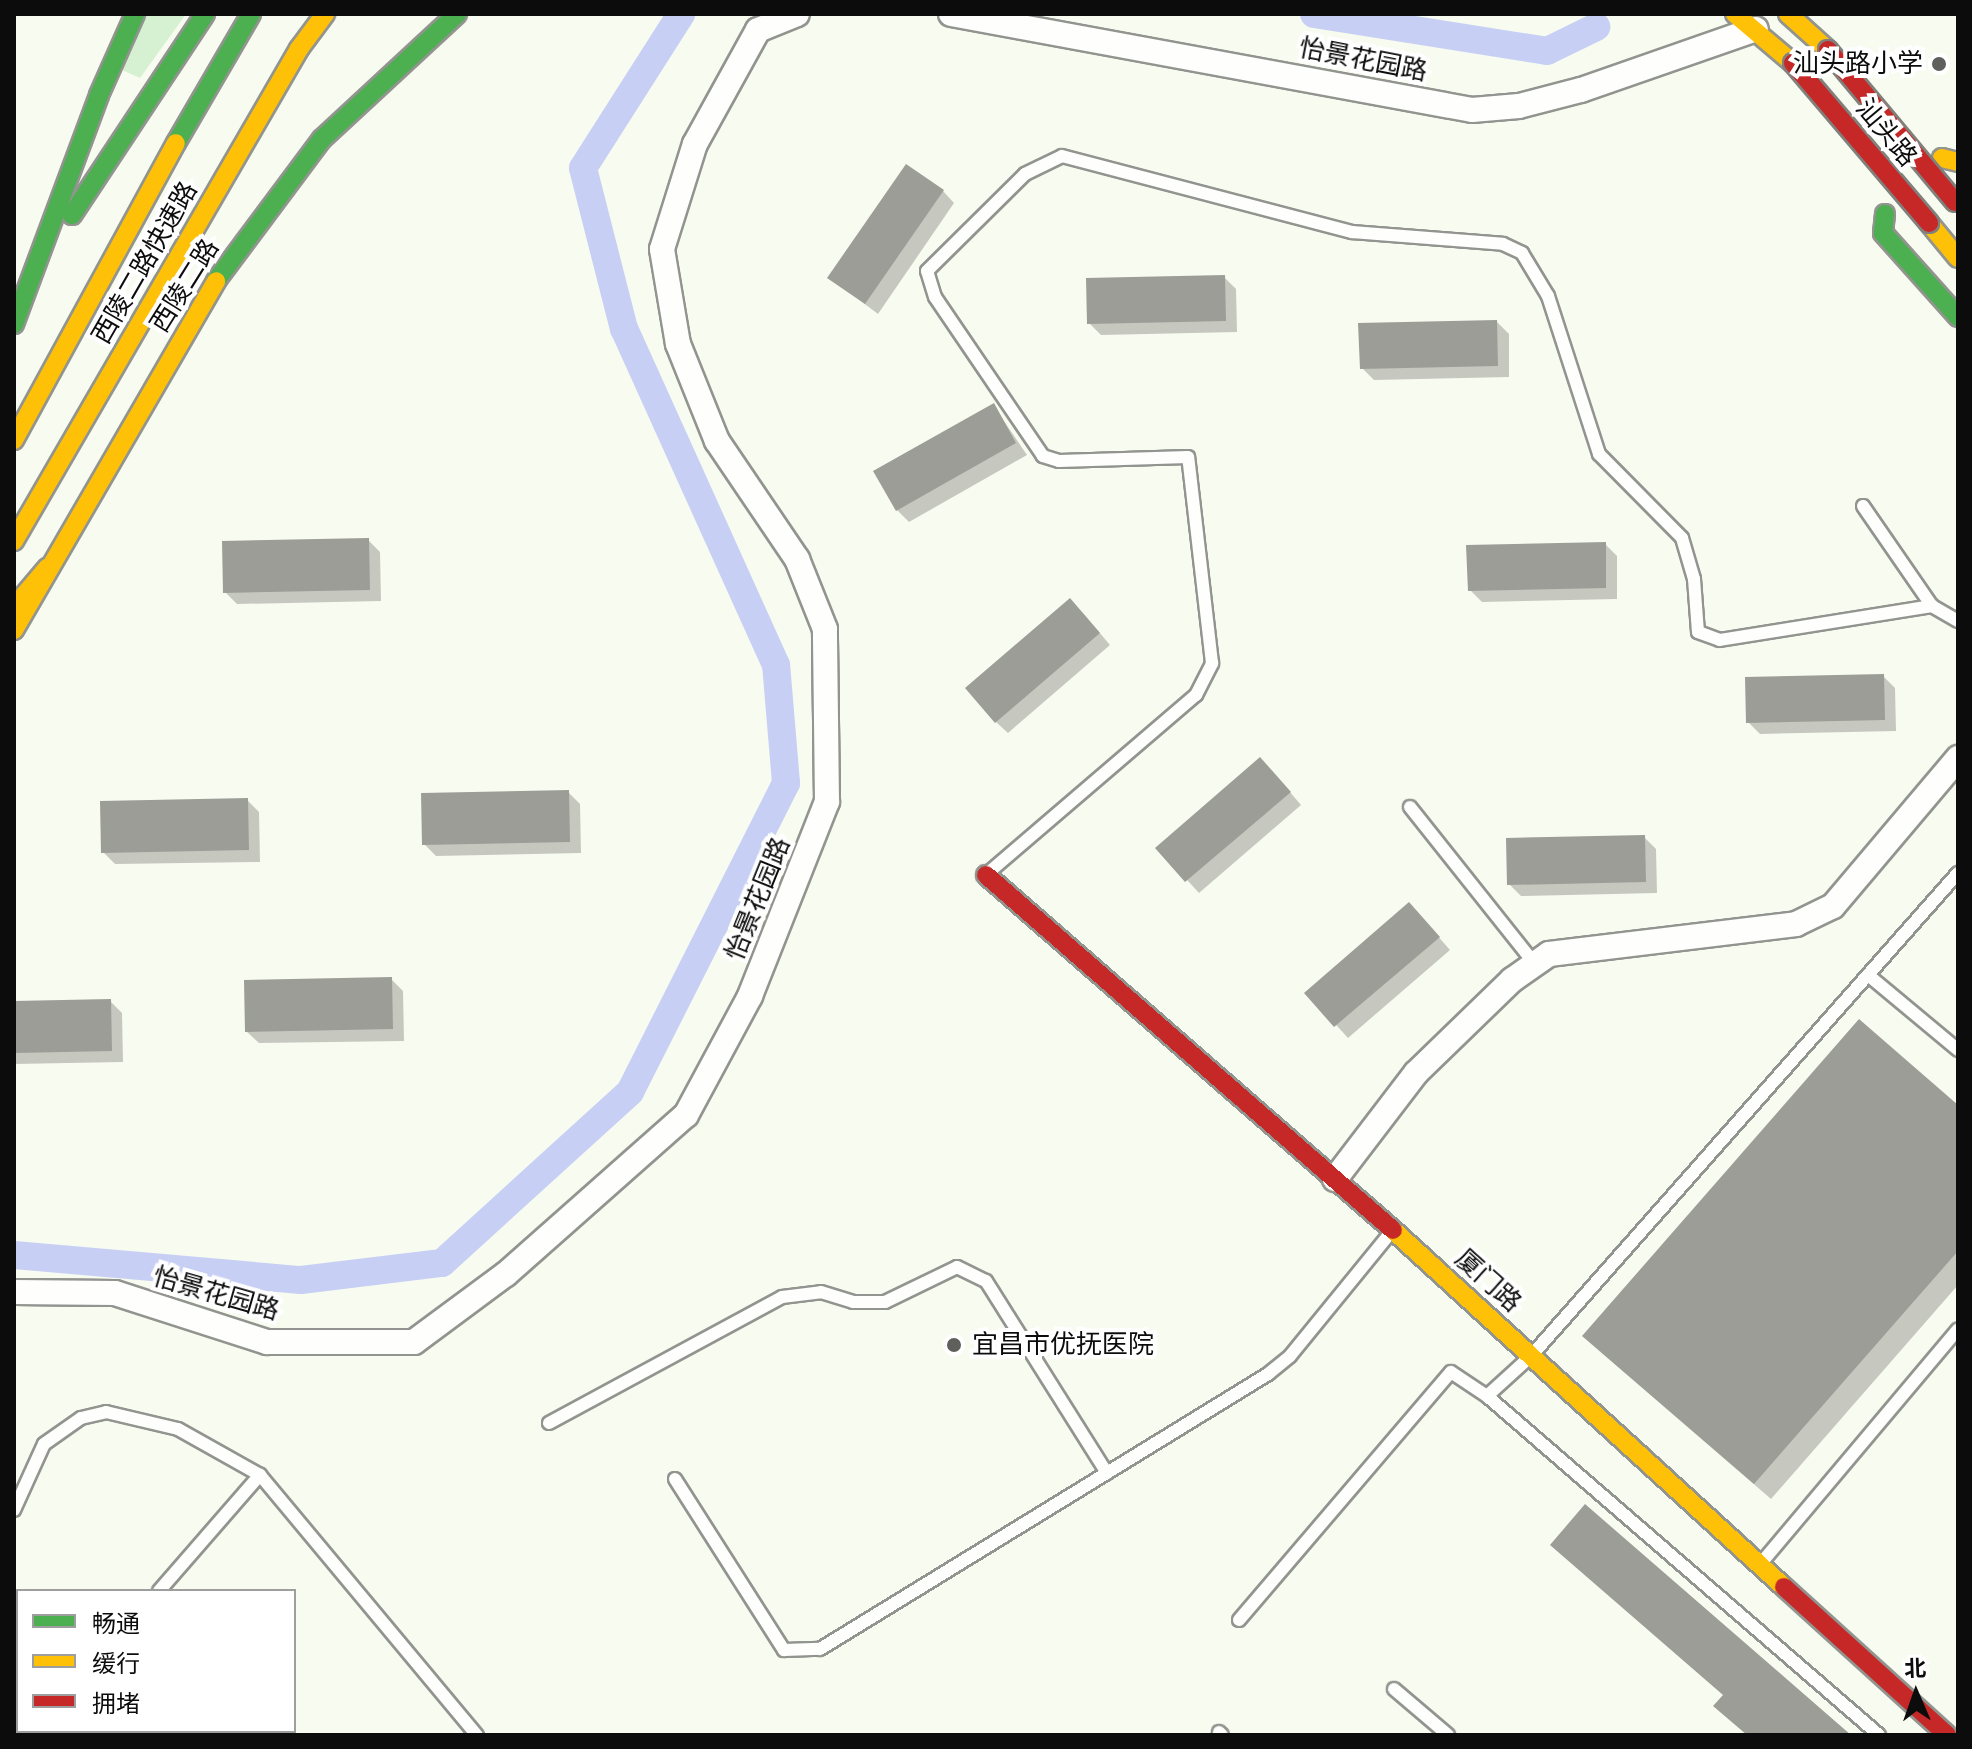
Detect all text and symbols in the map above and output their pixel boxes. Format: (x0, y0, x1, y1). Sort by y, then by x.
street label: 怡景花园路 (1296, 32, 1430, 88)
place label: 汕头路小学 (1793, 48, 1923, 80)
marker: 汕头路小学 (1930, 55, 1948, 73)
street label: 汕头路 (1849, 93, 1923, 173)
street label: 西陵二路快速路 (86, 176, 204, 350)
street label: 西陵二路 (144, 234, 226, 338)
street label: 怡景花园路 (719, 833, 797, 965)
street label: 厦门路 (1449, 1243, 1527, 1319)
street label: 怡景花园路 (149, 1261, 283, 1327)
place label: 宜昌市优抚医院 (972, 1329, 1154, 1361)
marker: 宜昌市优抚医院 (943, 1334, 965, 1356)
legend (16, 1589, 296, 1733)
text: 畅通 (92, 1609, 140, 1638)
text: 缓行 (92, 1649, 140, 1678)
north arrow (1876, 1653, 1956, 1733)
text: 北 (1904, 1655, 1927, 1682)
text: 拥堵 (92, 1689, 140, 1718)

